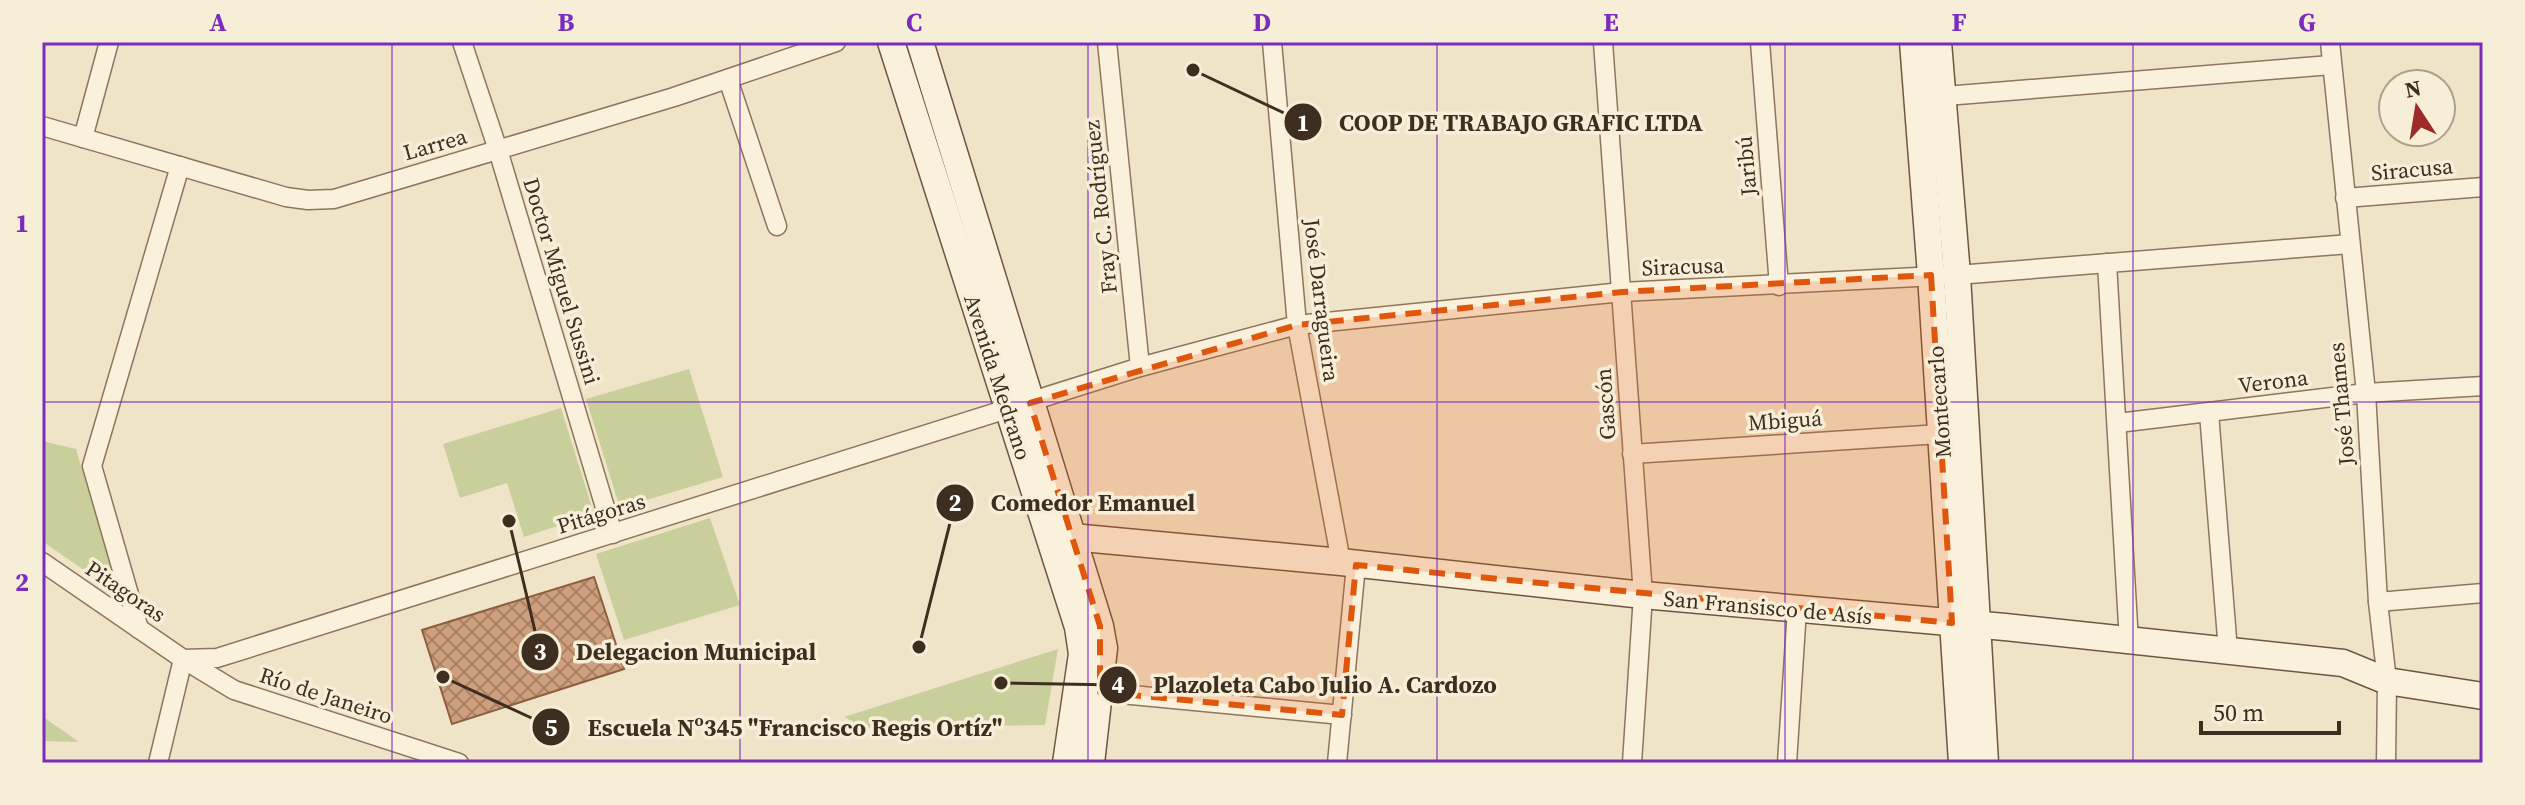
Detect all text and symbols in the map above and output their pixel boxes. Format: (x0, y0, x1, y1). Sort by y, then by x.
text: A (209, 4, 227, 40)
text: B (558, 4, 575, 40)
text: C (906, 4, 922, 40)
text: D (1253, 4, 1271, 40)
text: E (1603, 4, 1619, 40)
text: F (1951, 4, 1967, 40)
text: G (2298, 4, 2316, 40)
north arrow (2377, 68, 2457, 148)
text: N (2402, 72, 2424, 105)
callout: COOP DE TRABAJO GRAFIC LTDA (1283, 98, 1719, 146)
text: 1 (1296, 106, 1310, 139)
text: COOP DE TRABAJO GRAFIC LTDA (1339, 106, 1703, 139)
street label: Fray C. Rodríguez (1076, 119, 1124, 295)
street label: Larrea (400, 120, 471, 167)
street label: Jaribú (1728, 135, 1764, 198)
street label: Siracusa (2370, 150, 2455, 188)
street label: Doctor Miguel Sussini (516, 174, 608, 388)
text: 1 (15, 205, 29, 241)
street label: José Darragueira (1297, 216, 1347, 384)
street label: Siracusa (1641, 250, 1725, 282)
street label: Avenida Medrano (957, 290, 1039, 464)
street label: José Thames (2321, 341, 2361, 468)
street label: Montecarlo (1920, 345, 1958, 459)
street label: Verona (2236, 362, 2310, 400)
street label: Gascón (1588, 367, 1622, 441)
street label: Mbiguá (1747, 402, 1824, 438)
callout: Comedor Emanuel (935, 479, 1211, 527)
street label: Pitágoras (553, 485, 649, 541)
text: 2 (948, 486, 962, 519)
text: Comedor Emanuel (991, 486, 1195, 519)
street label: Pitagoras (80, 553, 172, 629)
text: 2 (15, 564, 29, 600)
street label: San Fransisco de Asís (1662, 583, 1874, 631)
callout: Delegacion Municipal (520, 628, 833, 676)
text: 3 (533, 635, 547, 668)
text: Delegacion Municipal (576, 635, 816, 668)
street label: Río de Janeiro (256, 659, 396, 731)
callout: Plazoleta Cabo Julio A. Cardozo (1098, 661, 1513, 709)
text: 4 (1111, 668, 1125, 701)
text: Plazoleta Cabo Julio A. Cardozo (1153, 668, 1497, 701)
scale bar (2201, 685, 2339, 735)
text: 50 m (2213, 696, 2264, 729)
callout: Escuela Nº345 "Francisco Regis Ortíz" (531, 703, 1018, 751)
text: 5 (544, 711, 558, 744)
text: Escuela Nº345 "Francisco Regis Ortíz" (588, 711, 1002, 744)

